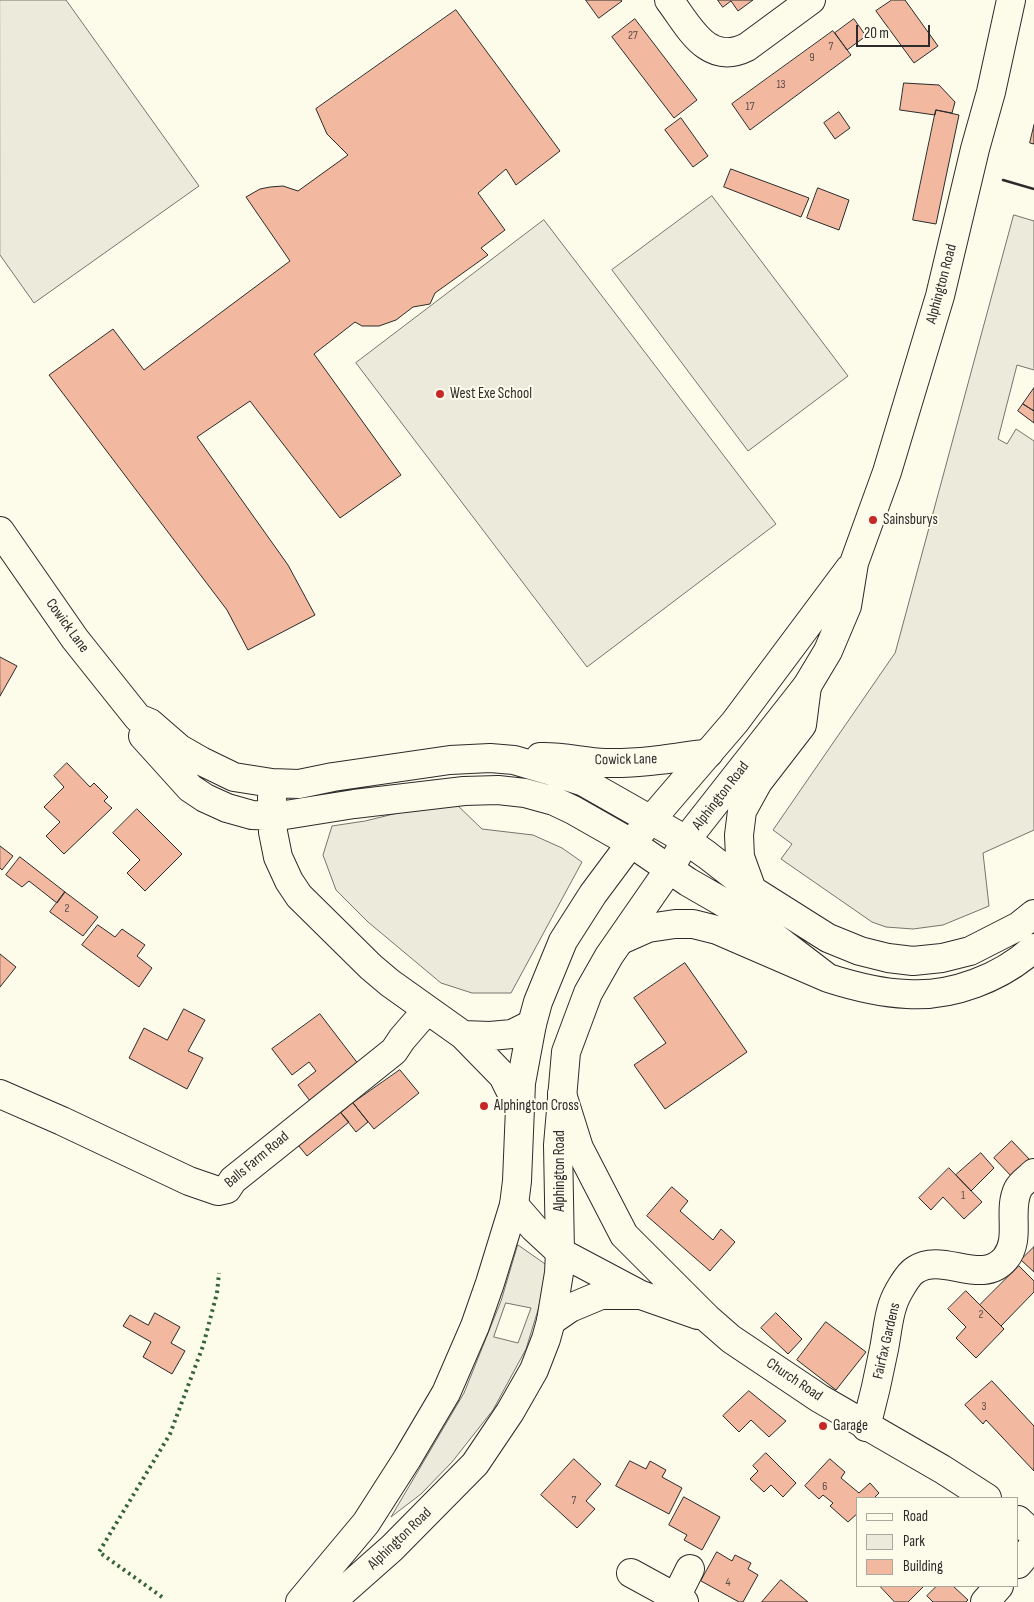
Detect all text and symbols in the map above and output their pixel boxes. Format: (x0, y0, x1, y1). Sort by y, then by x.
scale bar (859, 15, 933, 47)
text: 20 m (864, 24, 889, 43)
house number: 27 (628, 29, 638, 43)
house number: 7 (829, 40, 833, 54)
house number: 9 (809, 51, 815, 65)
house number: 13 (776, 78, 786, 92)
house number: 17 (746, 100, 754, 114)
street label: Alphington Road (923, 242, 961, 326)
place label: West Exe School (450, 385, 532, 403)
marker: West Exe School (434, 388, 446, 400)
place label: Sainsburys (883, 511, 938, 529)
marker: Sainsburys (867, 514, 879, 526)
street label: Cowick Lane (41, 595, 93, 657)
street label: Cowick Lane (595, 750, 657, 770)
street label: Alphington Road (689, 758, 753, 834)
house number: 2 (65, 902, 69, 916)
place label: Alphington Cross (494, 1097, 579, 1115)
marker: Alphington Cross (478, 1100, 490, 1112)
street label: Balls Farm Road (221, 1128, 293, 1192)
street label: Alphington Road (551, 1130, 569, 1212)
house number: 1 (961, 1189, 965, 1203)
street label: Fairfax Gardens (869, 1301, 905, 1381)
house number: 2 (979, 1308, 983, 1322)
street label: Church Road (763, 1355, 825, 1405)
house number: 3 (981, 1400, 987, 1414)
place label: Garage (833, 1417, 868, 1435)
marker: Garage (817, 1420, 829, 1432)
house number: 6 (822, 1480, 828, 1494)
house number: 7 (572, 1494, 576, 1508)
legend (856, 1497, 1019, 1587)
street label: Alphington Road (364, 1504, 436, 1574)
text: Road (903, 1507, 928, 1526)
text: Park (903, 1532, 925, 1551)
text: Building (903, 1557, 943, 1576)
house number: 4 (725, 1576, 731, 1590)

